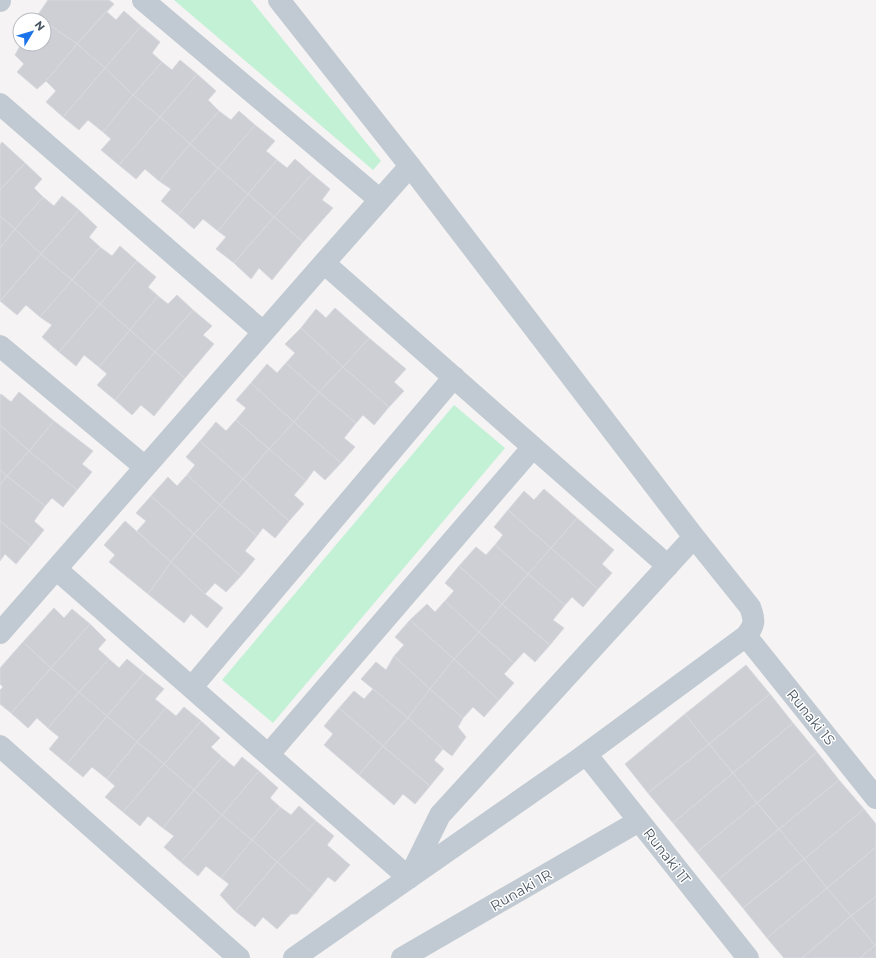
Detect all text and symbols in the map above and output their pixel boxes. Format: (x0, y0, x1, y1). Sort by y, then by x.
north arrow (12, 12, 52, 52)
text: N (32, 18, 48, 34)
street label: Runaki 1S (783, 685, 839, 749)
street label: Runaki 1T (640, 824, 694, 888)
street label: Runaki 1R (487, 865, 555, 915)

